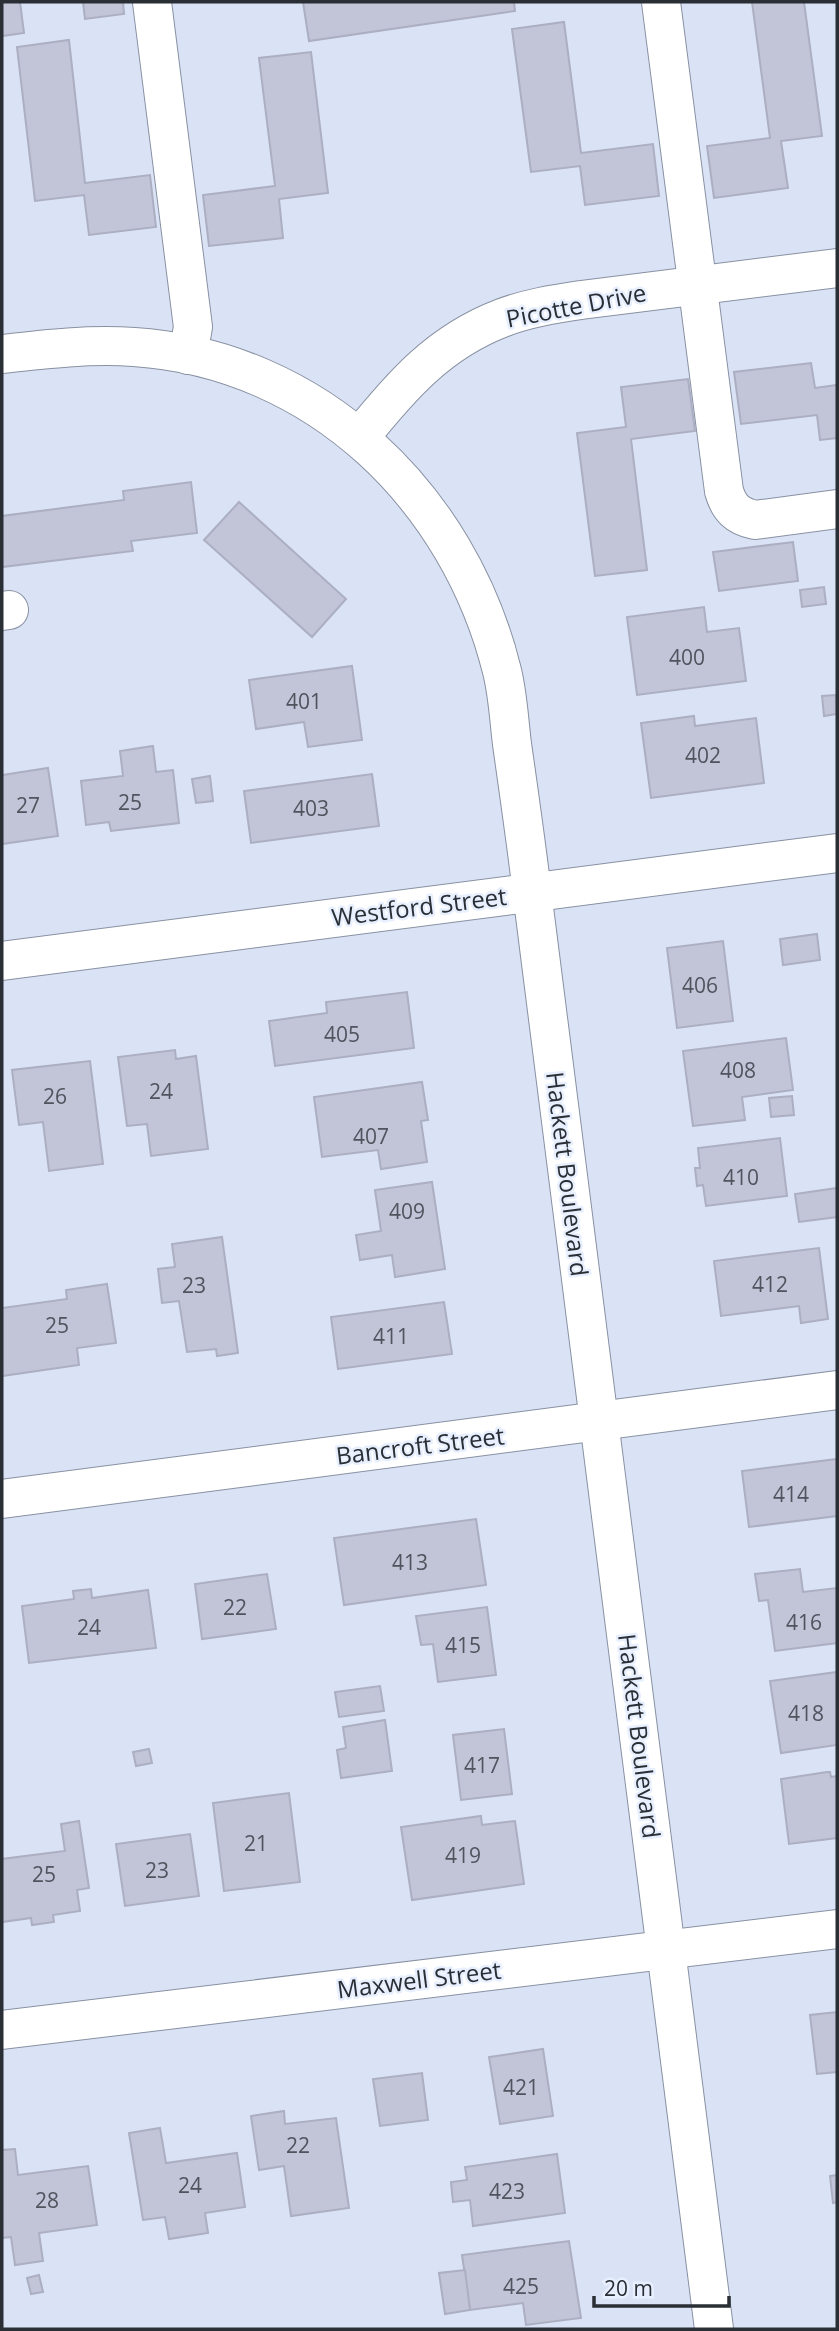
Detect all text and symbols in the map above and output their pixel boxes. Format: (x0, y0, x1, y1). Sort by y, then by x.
street label: Picotte Drive (503, 275, 649, 335)
house number: 400 (669, 643, 705, 671)
house number: 401 (286, 687, 322, 715)
house number: 402 (685, 741, 721, 769)
house number: 25 (118, 788, 142, 816)
house number: 27 (16, 791, 40, 819)
house number: 403 (293, 794, 329, 822)
street label: Westford Street (330, 879, 508, 933)
house number: 406 (682, 971, 718, 999)
house number: 405 (324, 1020, 360, 1048)
house number: 408 (720, 1056, 756, 1084)
street label: Hackett Boulevard (539, 1070, 597, 1278)
house number: 24 (149, 1077, 173, 1105)
house number: 26 (43, 1082, 67, 1110)
house number: 407 (353, 1122, 389, 1150)
house number: 410 (723, 1163, 759, 1191)
house number: 409 (389, 1197, 425, 1225)
house number: 412 (752, 1270, 788, 1298)
house number: 23 (182, 1271, 206, 1299)
house number: 25 (45, 1311, 69, 1339)
house number: 411 (373, 1322, 409, 1350)
street label: Bancroft Street (334, 1418, 506, 1472)
house number: 414 (773, 1480, 809, 1508)
house number: 413 (392, 1548, 428, 1576)
house number: 22 (223, 1593, 247, 1621)
house number: 416 (786, 1608, 822, 1636)
house number: 24 (77, 1613, 101, 1641)
house number: 415 (445, 1631, 481, 1659)
street label: Hackett Boulevard (611, 1632, 669, 1840)
house number: 418 (788, 1699, 824, 1727)
house number: 417 (464, 1751, 500, 1779)
house number: 21 (244, 1829, 268, 1857)
house number: 419 (445, 1841, 481, 1869)
house number: 23 (145, 1856, 169, 1884)
house number: 25 (32, 1860, 56, 1888)
street label: Maxwell Street (335, 1953, 503, 2005)
house number: 421 (503, 2073, 539, 2101)
house number: 22 (286, 2131, 310, 2159)
house number: 24 (178, 2171, 202, 2199)
house number: 423 (489, 2177, 525, 2205)
house number: 28 (35, 2186, 59, 2214)
scale bar (594, 2264, 729, 2308)
house number: 425 (503, 2272, 539, 2300)
text: 20 m (604, 2274, 653, 2302)

